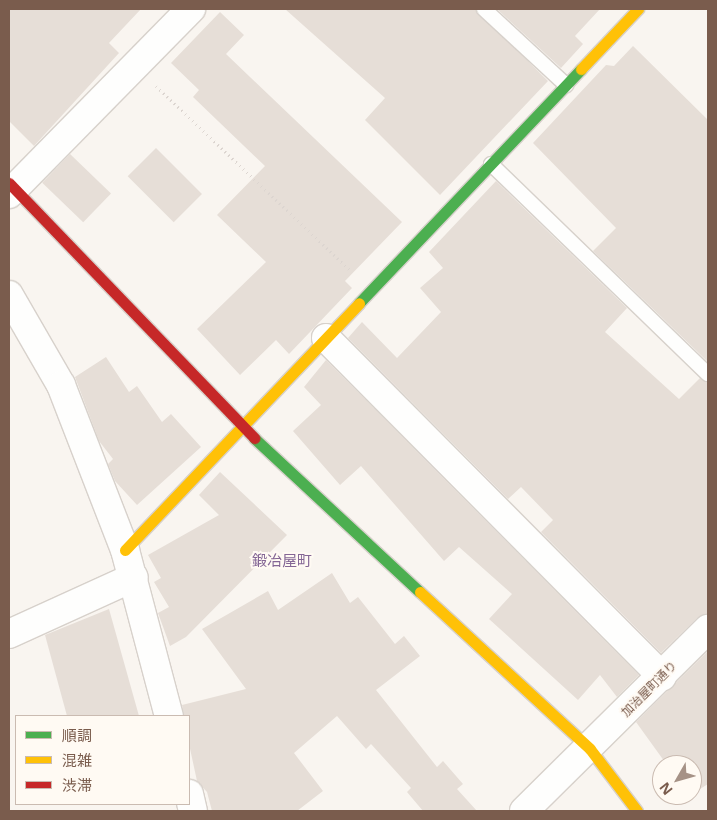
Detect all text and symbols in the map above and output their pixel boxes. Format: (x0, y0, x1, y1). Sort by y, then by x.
district label: 鍛冶屋町 (252, 552, 312, 570)
street label: 加治屋町通り (618, 658, 680, 720)
legend (15, 715, 190, 805)
text: 順調 (62, 725, 92, 745)
text: 混雑 (62, 750, 92, 770)
north arrow (652, 755, 702, 805)
text: 渋滞 (62, 775, 92, 795)
text: N (655, 779, 677, 799)

